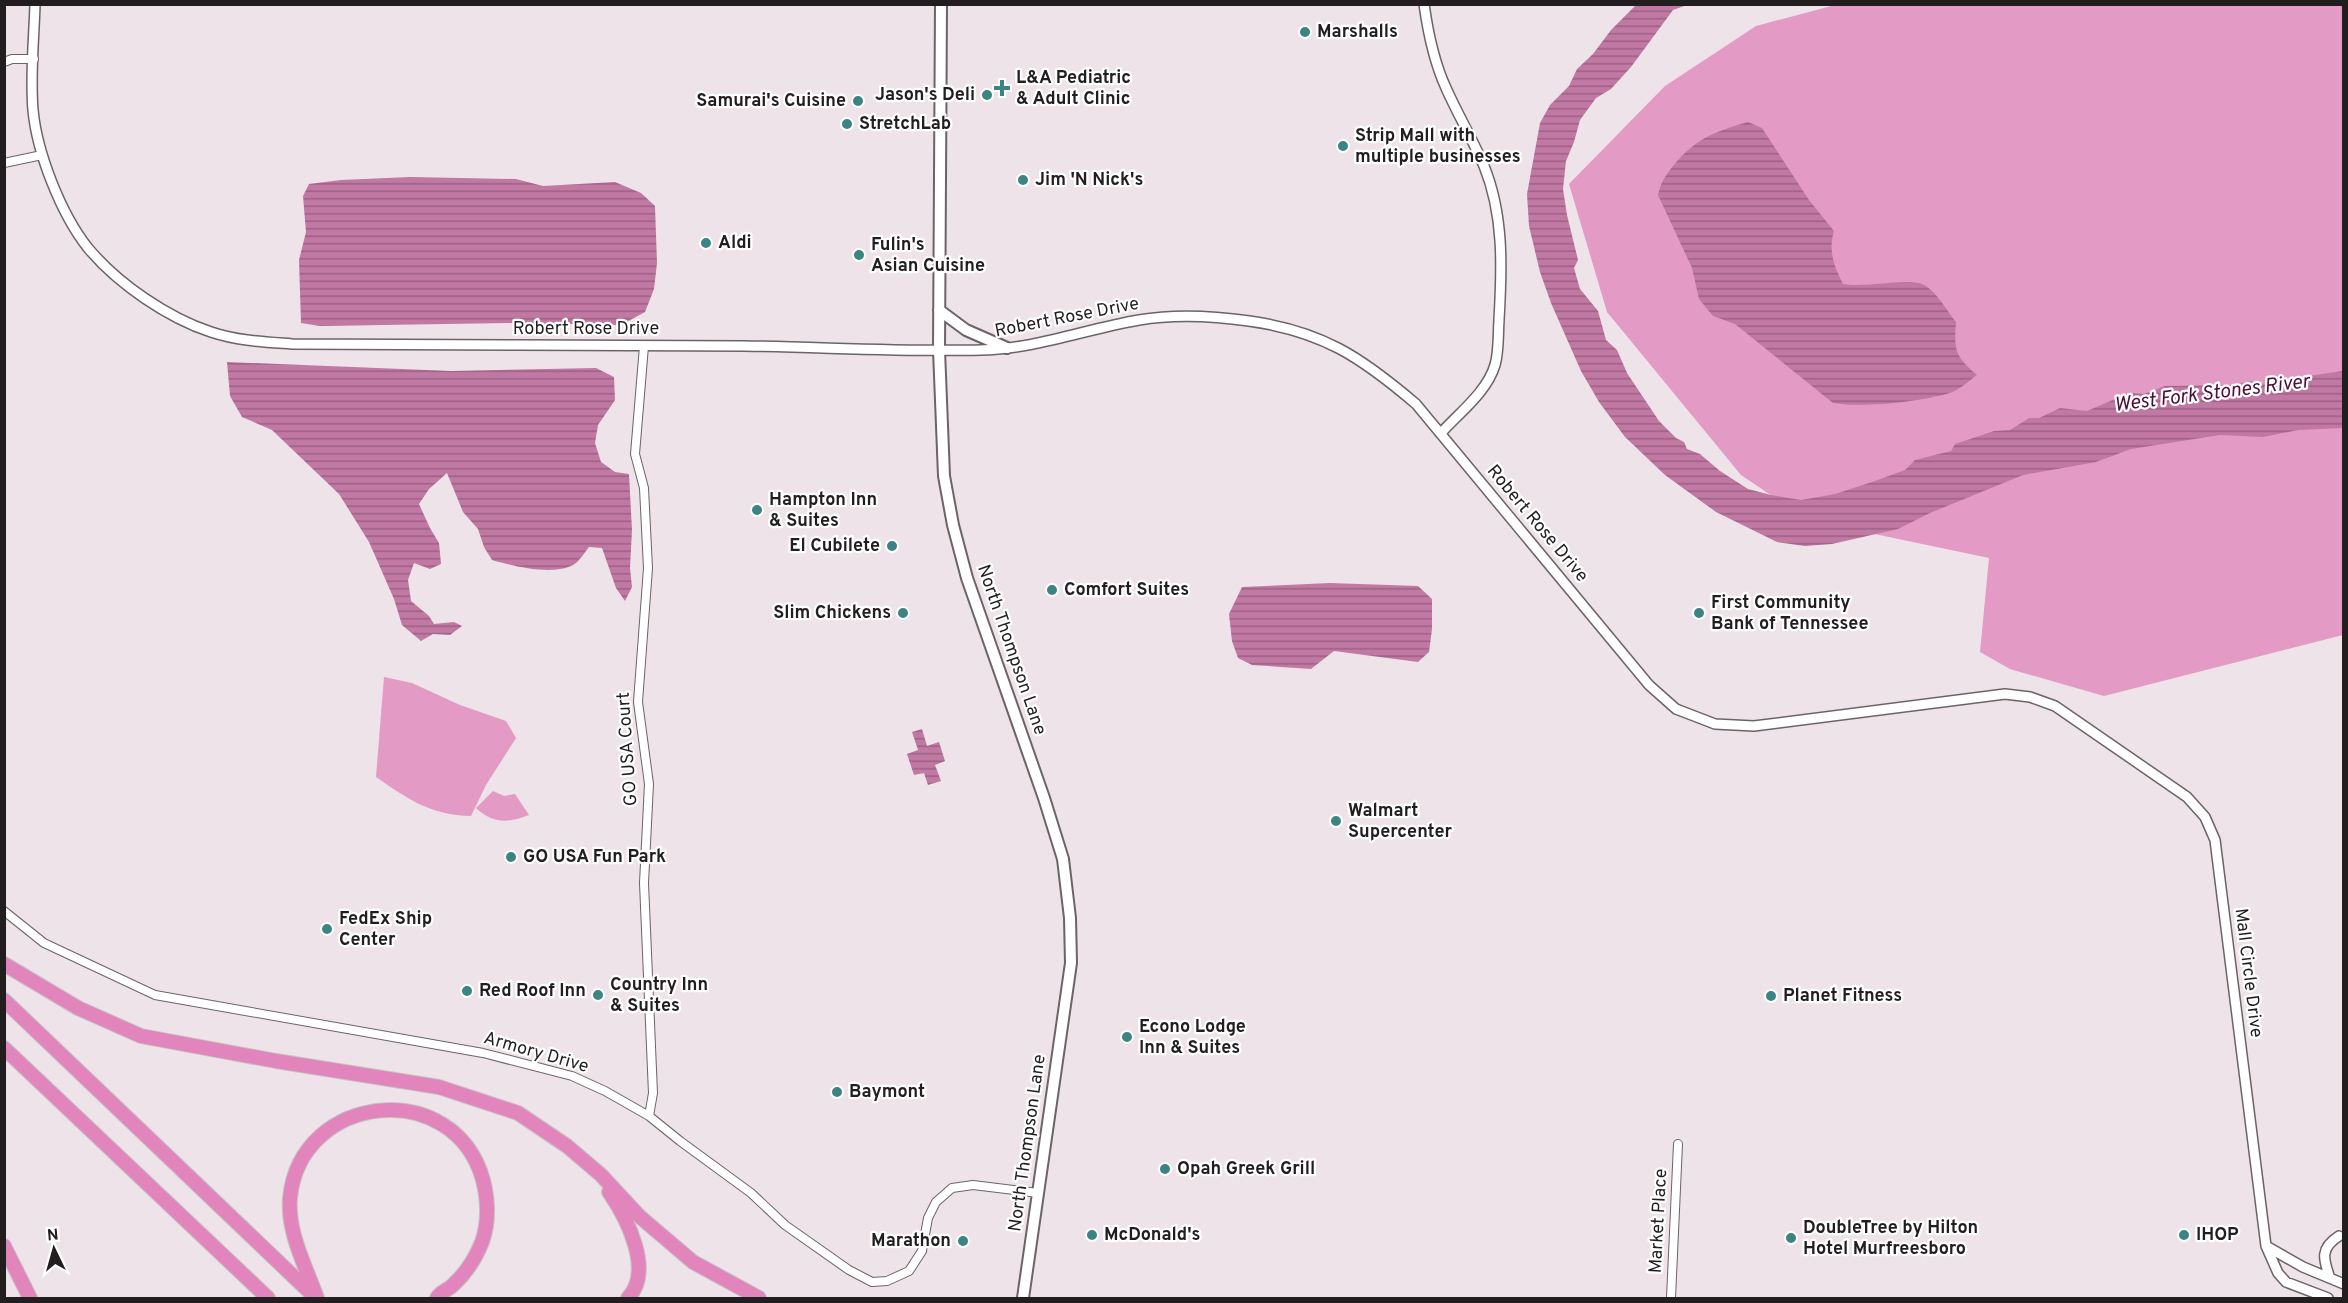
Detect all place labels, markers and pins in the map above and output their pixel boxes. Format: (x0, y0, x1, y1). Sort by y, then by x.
place label: Marshalls (1317, 21, 1398, 44)
marker: Marshalls (1298, 25, 1312, 39)
place label: L&A Pediatric & Adult Clinic (1016, 67, 1131, 111)
marker: L&A Pediatric & Adult Clinic (993, 79, 1011, 97)
place label: Jason's Deli (875, 84, 975, 107)
marker: Jason's Deli (980, 88, 994, 102)
place label: Samurai's Cuisine (696, 90, 846, 113)
marker: Samurai's Cuisine (851, 94, 865, 108)
place label: StretchLab (859, 113, 951, 136)
marker: StretchLab (840, 117, 854, 131)
place label: Strip Mall with multiple businesses (1355, 125, 1521, 169)
marker: Strip Mall with multiple businesses (1336, 139, 1350, 153)
place label: Jim 'N Nick's (1035, 169, 1143, 192)
marker: Jim 'N Nick's (1016, 173, 1030, 187)
place label: Aldi (718, 232, 752, 255)
place label: Fulin's Asian Cuisine (871, 234, 985, 278)
marker: Aldi (699, 236, 713, 250)
marker: Fulin's Asian Cuisine (852, 248, 866, 262)
place label: Hampton Inn & Suites (769, 489, 877, 533)
marker: Hampton Inn & Suites (750, 503, 764, 517)
place label: El Cubilete (789, 535, 880, 558)
marker: El Cubilete (885, 539, 899, 553)
place label: Comfort Suites (1064, 579, 1189, 602)
marker: Comfort Suites (1045, 583, 1059, 597)
place label: First Community Bank of Tennessee (1711, 592, 1869, 636)
place label: Slim Chickens (773, 602, 891, 625)
marker: Slim Chickens (896, 606, 910, 620)
marker: First Community Bank of Tennessee (1692, 606, 1706, 620)
place label: Walmart Supercenter (1348, 800, 1453, 844)
marker: Walmart Supercenter (1329, 814, 1343, 828)
place label: GO USA Fun Park (523, 846, 666, 869)
marker: GO USA Fun Park (504, 850, 518, 864)
place label: FedEx Ship Center (339, 908, 432, 952)
marker: FedEx Ship Center (320, 922, 334, 936)
place label: Country Inn & Suites (610, 974, 708, 1018)
place label: Red Roof Inn (479, 980, 586, 1003)
marker: Red Roof Inn (460, 984, 474, 998)
place label: Planet Fitness (1783, 985, 1902, 1008)
marker: Country Inn & Suites (591, 988, 605, 1002)
marker: Planet Fitness (1764, 989, 1778, 1003)
place label: Econo Lodge Inn & Suites (1139, 1016, 1246, 1060)
marker: Econo Lodge Inn & Suites (1120, 1030, 1134, 1044)
place label: Baymont (849, 1081, 925, 1104)
marker: Baymont (830, 1085, 844, 1099)
place label: Opah Greek Grill (1177, 1158, 1315, 1181)
marker: Opah Greek Grill (1158, 1162, 1172, 1176)
place label: DoubleTree by Hilton Hotel Murfreesboro (1803, 1217, 1978, 1261)
place label: McDonald's (1104, 1224, 1200, 1247)
place label: IHOP (2196, 1224, 2239, 1247)
marker: McDonald's (1085, 1228, 1099, 1242)
marker: IHOP (2177, 1228, 2191, 1242)
place label: Marathon (871, 1230, 951, 1253)
marker: DoubleTree by Hilton Hotel Murfreesboro (1784, 1231, 1798, 1245)
marker: Marathon (956, 1234, 970, 1248)

